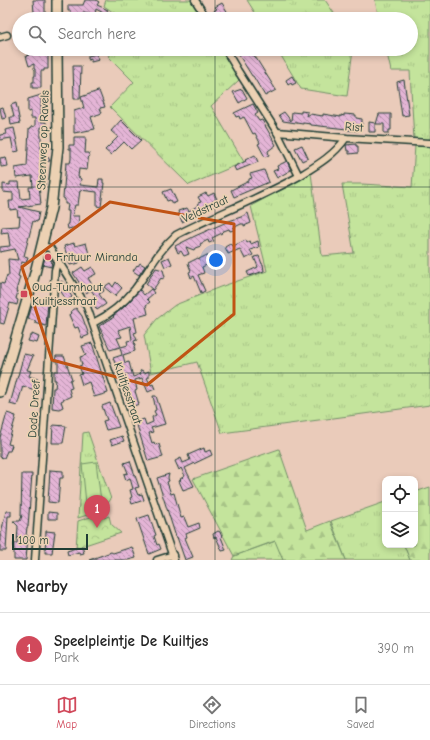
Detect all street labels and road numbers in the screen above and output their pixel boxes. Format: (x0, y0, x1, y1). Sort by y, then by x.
street label: Steenweg op Ravels (34, 90, 52, 190)
street label: Rist (344, 119, 364, 135)
street label: Veldstraat (180, 192, 231, 226)
street label: Kuiltjesstraat (111, 360, 145, 426)
street label: Dode Dreef (25, 379, 43, 438)

